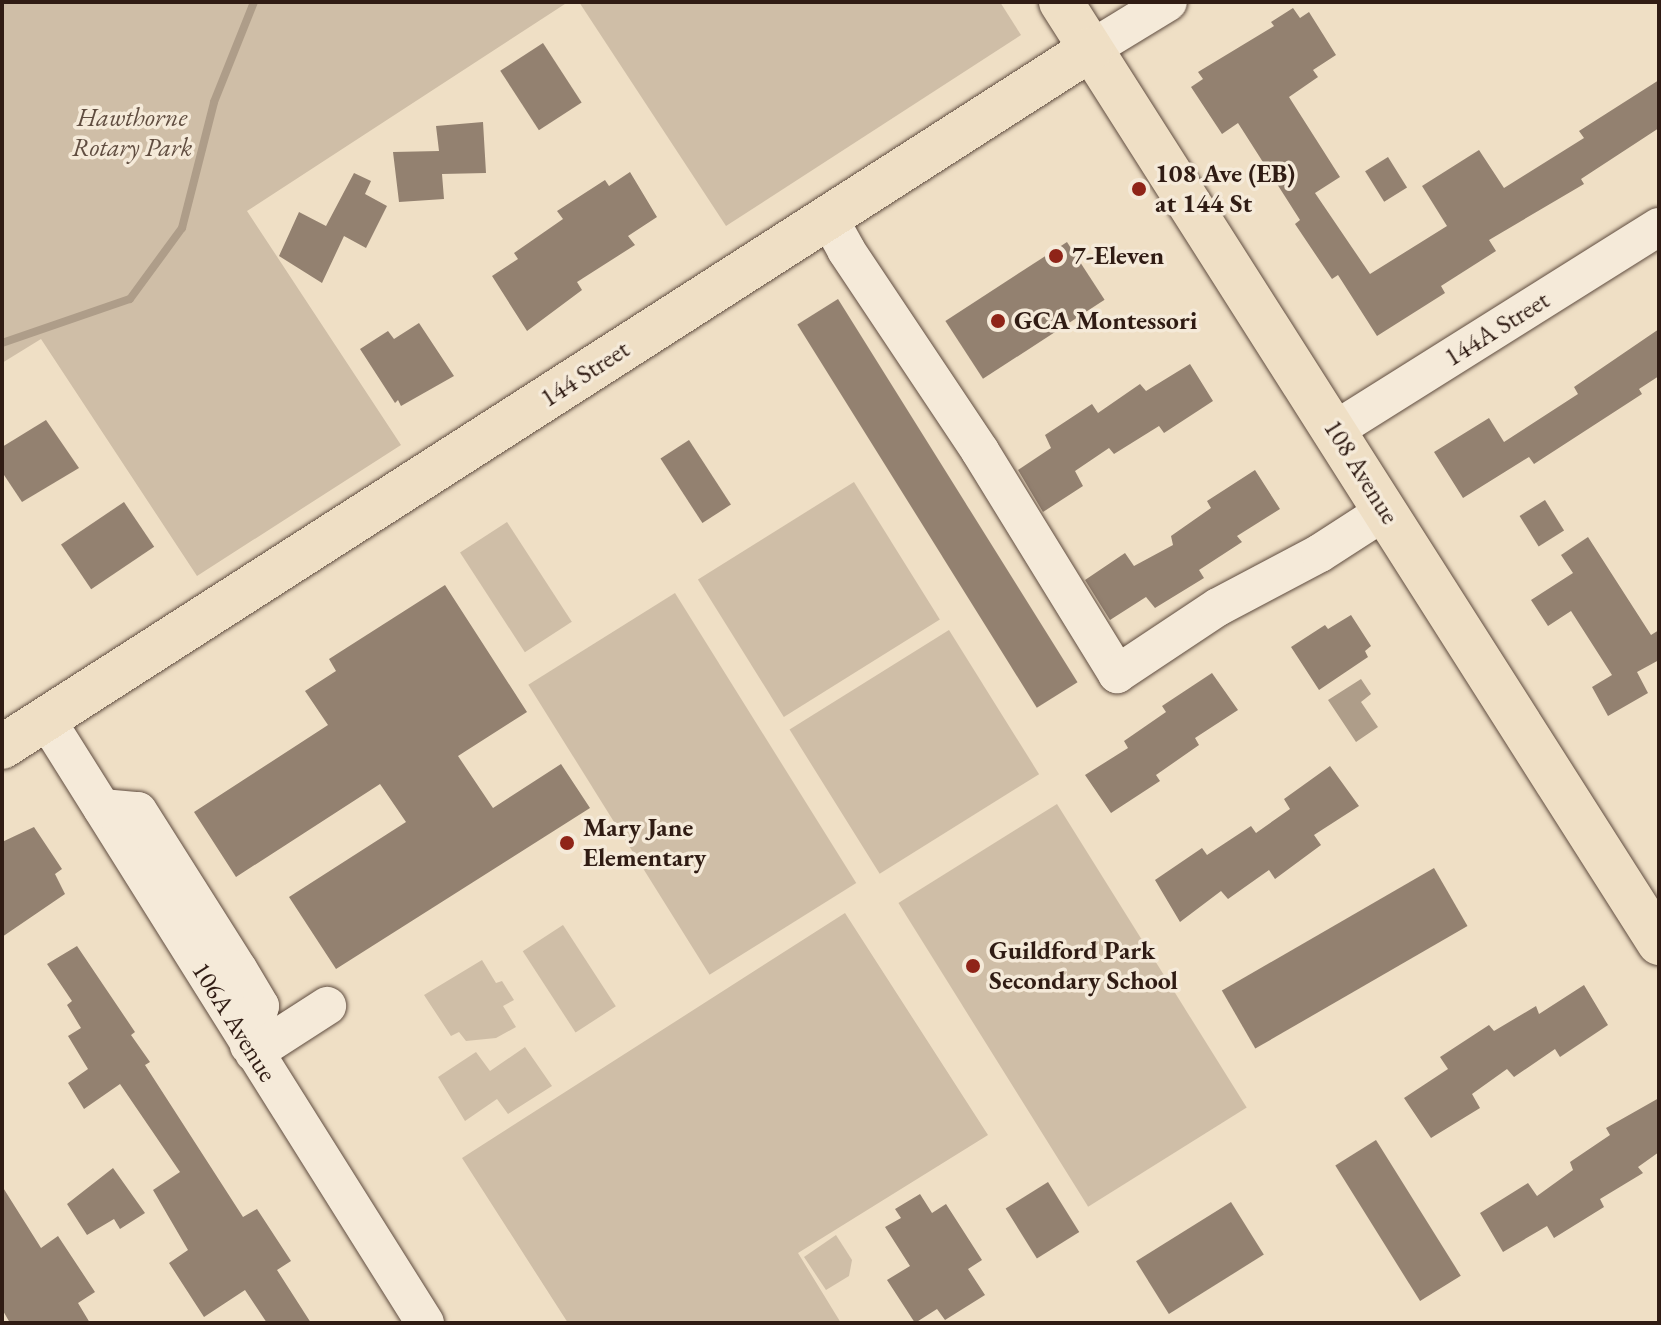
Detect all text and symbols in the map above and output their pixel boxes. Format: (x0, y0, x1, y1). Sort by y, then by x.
park label: Hawthorne Rotary Park (72, 102, 192, 164)
place label: 108 Ave (EB) at 144 St (1155, 158, 1295, 220)
marker: 108 Ave (EB) at 144 St (1130, 180, 1148, 198)
place label: 7-Eleven (1072, 240, 1164, 272)
marker: 7-Eleven (1047, 247, 1065, 265)
street label: 144A Street (1439, 285, 1555, 373)
place label: GCA Montessori (1014, 305, 1197, 337)
marker: GCA Montessori (989, 312, 1007, 330)
street label: 144 Street (535, 334, 635, 414)
street label: 108 Avenue (1317, 414, 1405, 530)
place label: Mary Jane Elementary (583, 812, 706, 874)
marker: Mary Jane Elementary (558, 834, 576, 852)
place label: Guildford Park Secondary School (989, 935, 1178, 996)
street label: 106A Avenue (185, 956, 283, 1088)
marker: Guildford Park Secondary School (964, 957, 982, 975)

